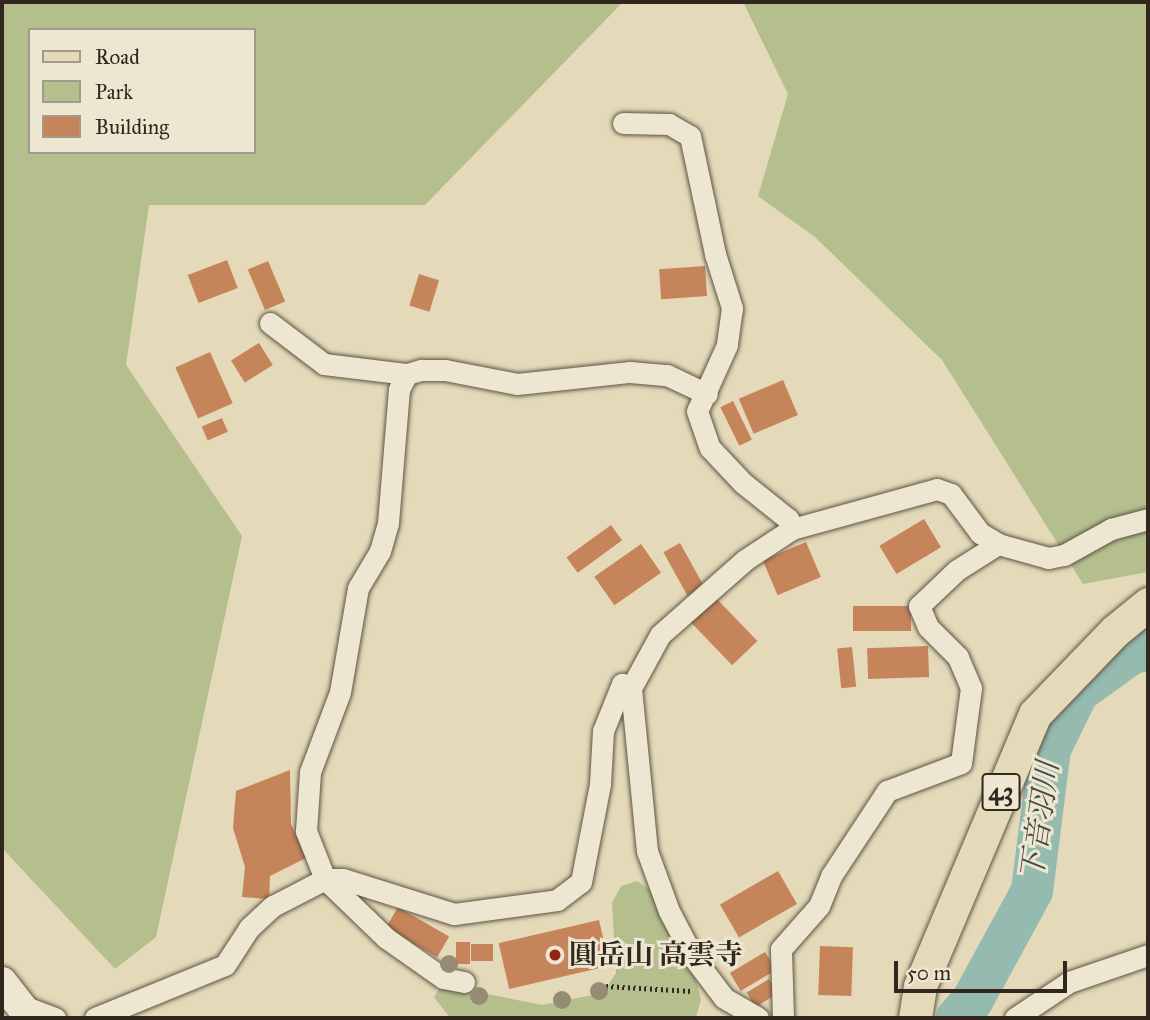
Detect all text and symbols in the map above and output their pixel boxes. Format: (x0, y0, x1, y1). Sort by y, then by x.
legend (28, 28, 256, 154)
text: Road (95, 44, 140, 70)
text: Park (95, 79, 133, 105)
text: Building (95, 114, 169, 140)
water label: 下音羽川 (1014, 759, 1066, 883)
road number: 43 (980, 770, 1022, 814)
place label: 圓岳山 高雲寺 (569, 938, 743, 972)
scale bar (898, 946, 1071, 990)
marker: 圓岳山 高雲寺 (547, 947, 563, 963)
text: 50 m (907, 960, 951, 986)

